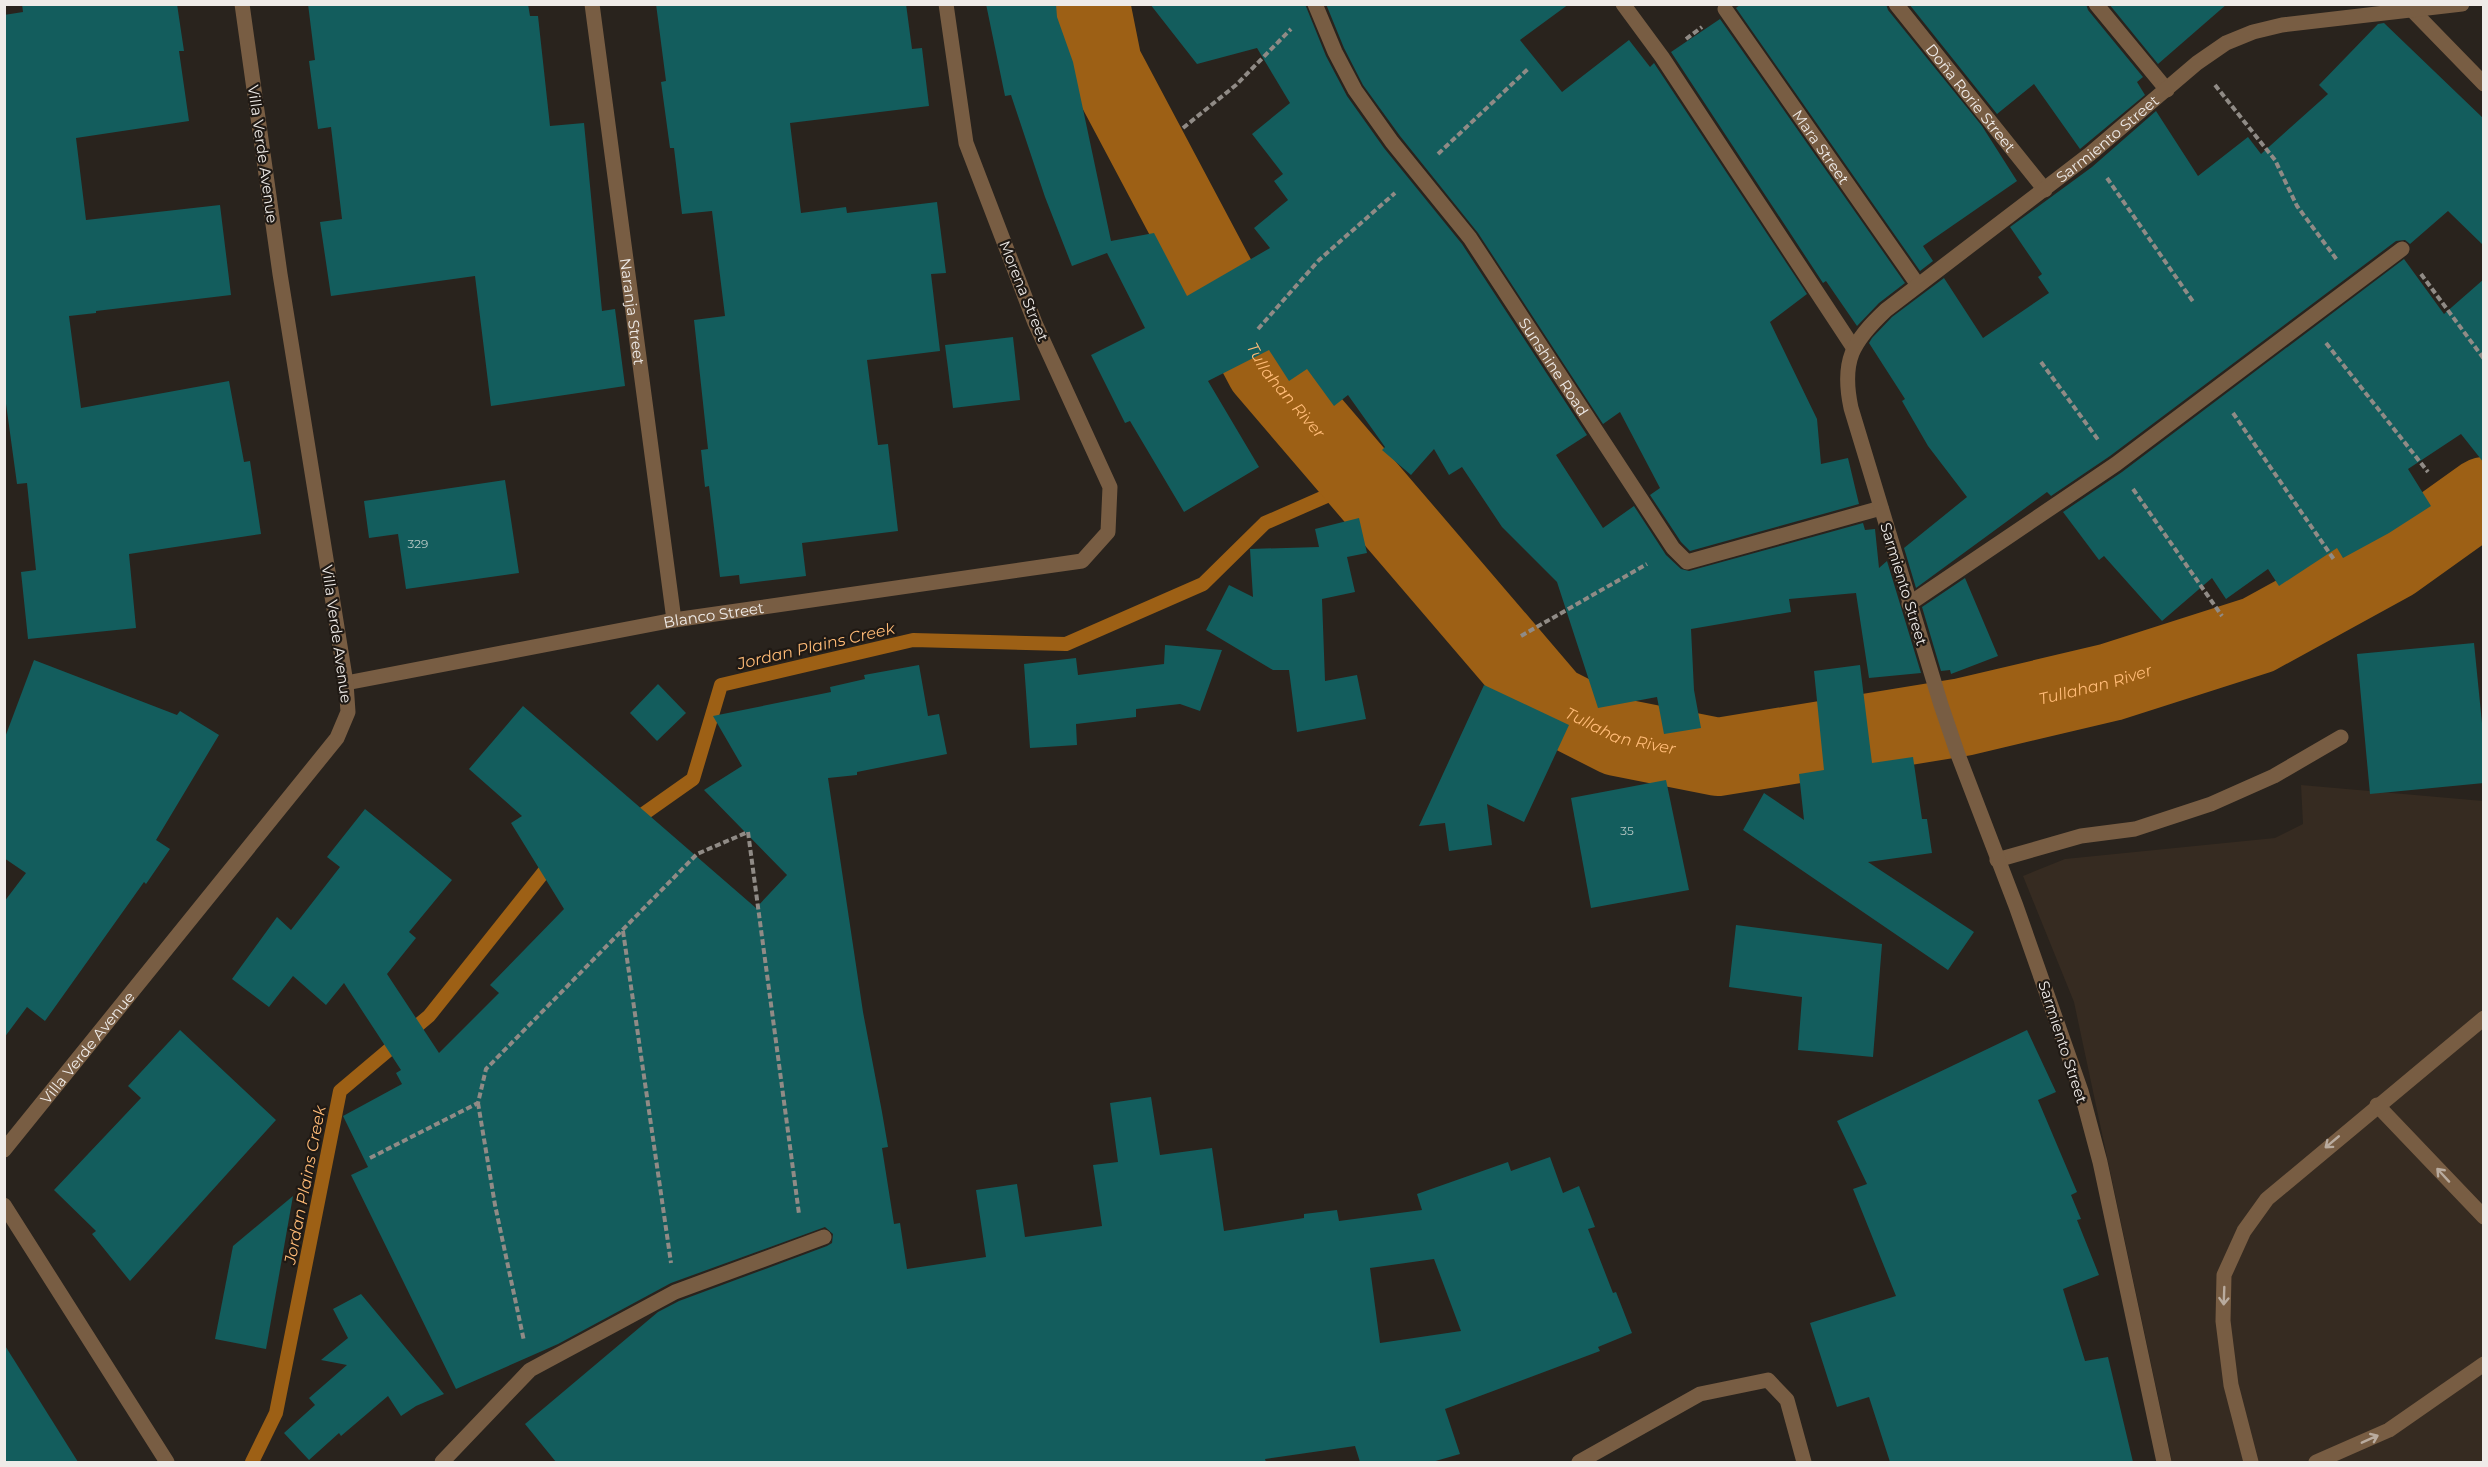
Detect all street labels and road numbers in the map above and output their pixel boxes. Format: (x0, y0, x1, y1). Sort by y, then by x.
street label: Doña Rorie Street (1922, 40, 2020, 156)
street label: Villa Verde Avenue (244, 84, 282, 224)
street label: Sarmiento Street (2052, 90, 2162, 186)
street label: Mara Street (1789, 106, 1854, 188)
street label: Morena Street (995, 238, 1053, 344)
street label: Naranja Street (616, 257, 649, 366)
street label: Sunshine Road (1515, 314, 1593, 419)
street label: Sarmiento Street (1876, 520, 1932, 648)
street label: Villa Verde Avenue (318, 564, 356, 704)
street label: Blanco Street (662, 598, 765, 631)
street label: Sarmiento Street (2034, 978, 2092, 1106)
street label: Villa Verde Avenue (36, 987, 138, 1108)

